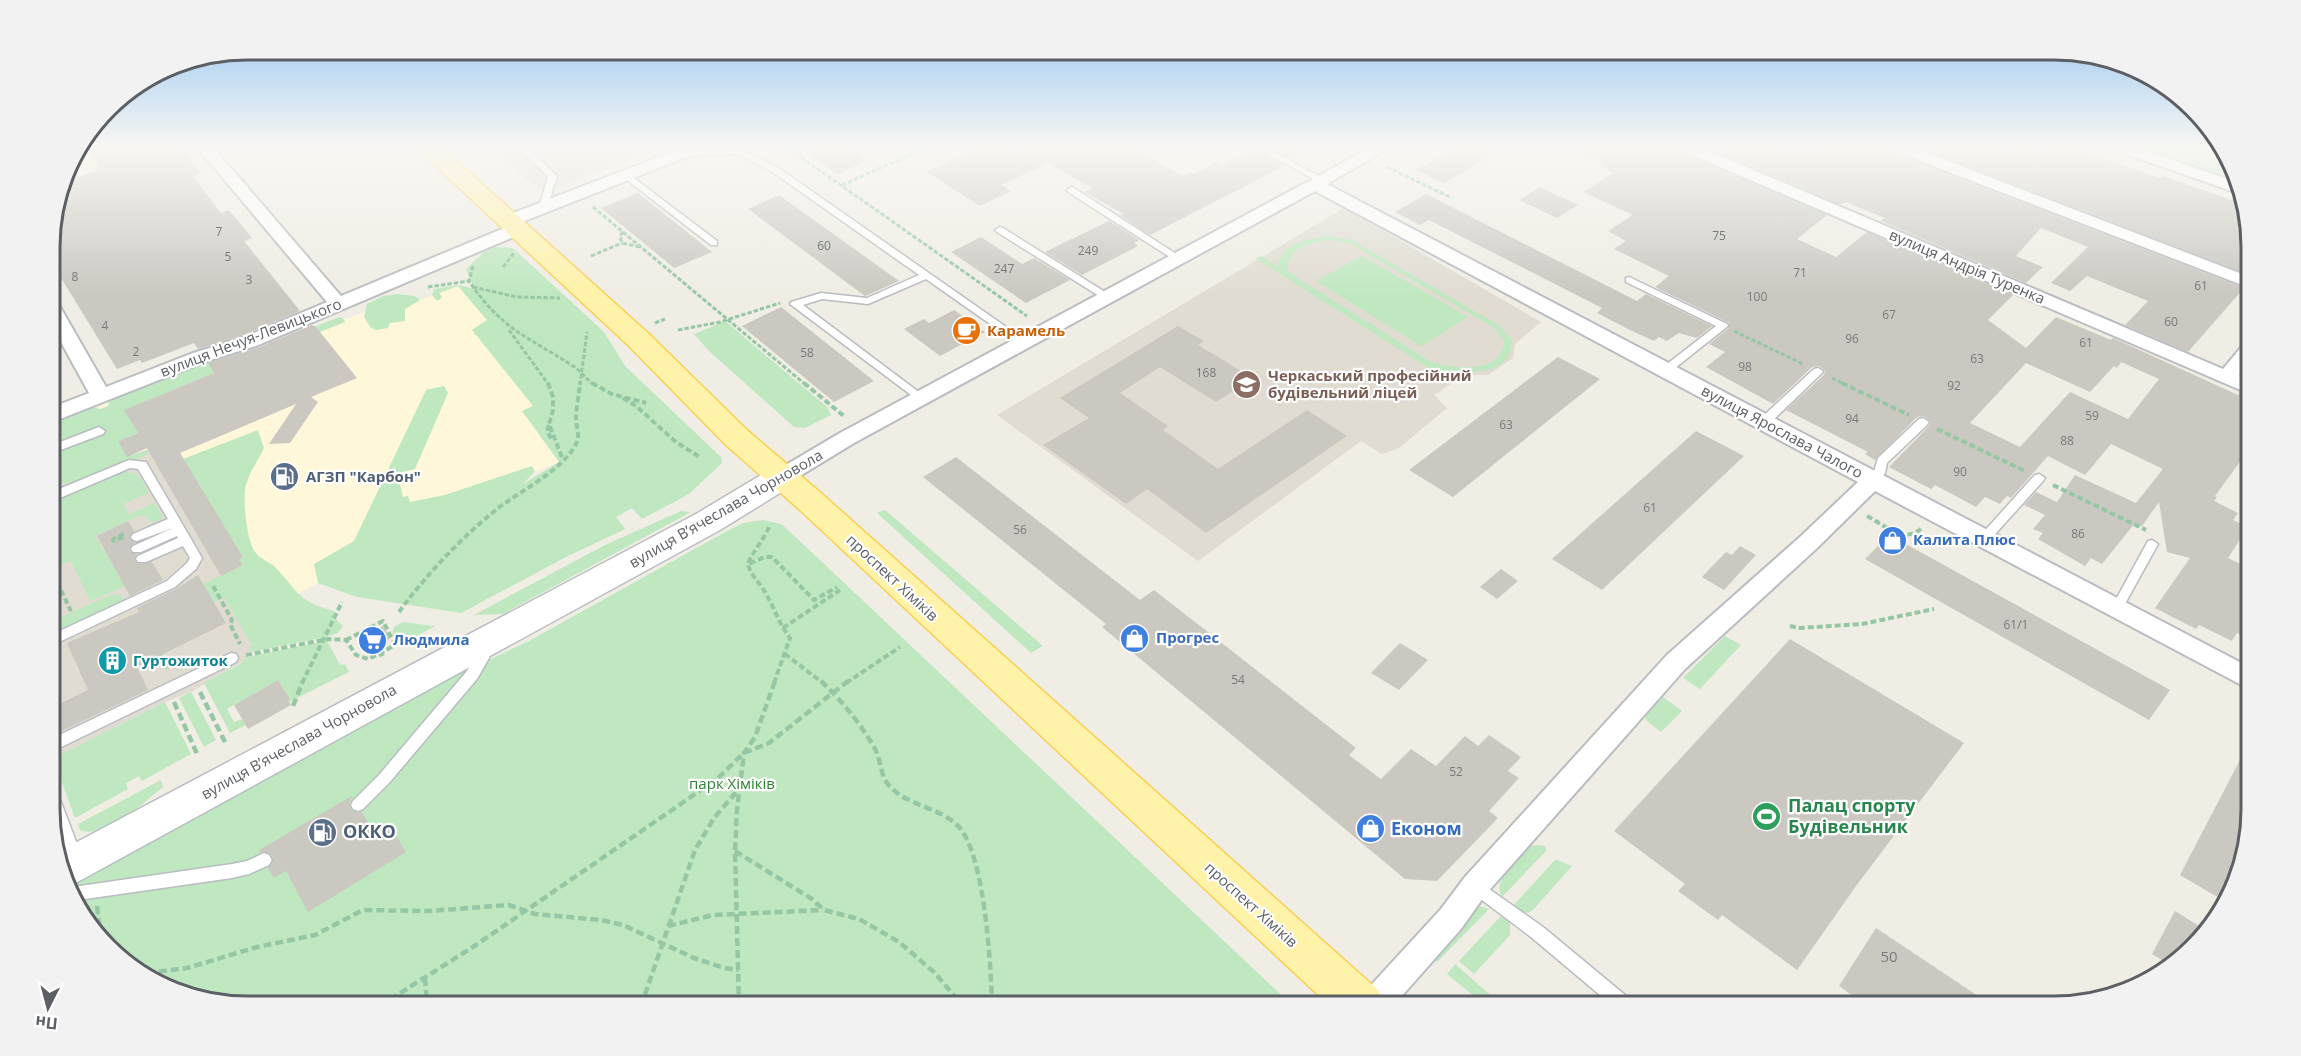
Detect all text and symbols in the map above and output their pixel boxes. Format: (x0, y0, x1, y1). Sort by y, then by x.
house number: 7 (216, 223, 223, 240)
street label: вулиця Андрія Туренка (1886, 224, 2048, 308)
house number: 75 (1712, 227, 1726, 244)
house number: 60 (817, 237, 831, 254)
house number: 249 (1078, 242, 1098, 259)
house number: 5 (225, 248, 232, 265)
house number: 247 (994, 260, 1014, 277)
house number: 71 (1793, 264, 1807, 281)
house number: 8 (72, 268, 79, 285)
house number: 3 (246, 271, 253, 288)
house number: 61 (2194, 277, 2208, 294)
house number: 100 (1747, 288, 1767, 305)
street label: вулиця Нечуя-Левицького (157, 293, 344, 381)
house number: 67 (1882, 306, 1896, 323)
house number: 60 (2164, 313, 2178, 330)
cafe icon: Карамель (950, 315, 982, 347)
house number: 4 (102, 317, 109, 334)
place label: Карамель (987, 320, 1065, 340)
house number: 96 (1845, 330, 1859, 347)
house number: 61 (2079, 334, 2093, 351)
house number: 2 (133, 343, 140, 360)
house number: 58 (800, 344, 814, 361)
house number: 63 (1970, 350, 1984, 367)
house number: 98 (1738, 358, 1752, 375)
house number: 168 (1196, 364, 1216, 381)
place label: Черкаський професійний будівельний ліцей (1268, 365, 1472, 402)
school or university icon: Черкаський професійний будівельний ліцей (1231, 369, 1263, 401)
house number: 92 (1947, 377, 1961, 394)
street label: вулиця Ярослава Чалого (1698, 380, 1867, 482)
house number: 59 (2085, 407, 2099, 424)
house number: 94 (1845, 410, 1859, 427)
house number: 63 (1499, 416, 1513, 433)
house number: 88 (2060, 432, 2074, 449)
street label: вулиця Вʼячеслава Чорновола (625, 444, 826, 572)
fuel station icon: АГЗП "Карбон" (269, 461, 301, 493)
house number: 90 (1953, 463, 1967, 480)
place label: АГЗП "Карбон" (306, 466, 421, 486)
house number: 61 (1643, 499, 1657, 516)
house number: 56 (1013, 521, 1027, 538)
shop icon: Калита Плюс (1876, 524, 1908, 556)
house number: 86 (2071, 525, 2085, 542)
place label: Калита Плюс (1913, 529, 2016, 549)
street label: проспект Хіміків (843, 530, 943, 625)
house number: 61/1 (2004, 616, 2028, 633)
shop icon: Прогрес (1119, 622, 1151, 654)
supermarket icon: Людмила (356, 624, 388, 656)
place label: Прогрес (1156, 627, 1219, 647)
place label: Людмила (393, 629, 470, 649)
building icon: Гуртожиток (96, 645, 128, 677)
place label: Гуртожиток (133, 650, 229, 670)
house number: 54 (1231, 671, 1245, 688)
street label: вулиця Вʼячеслава Чорновола (197, 679, 400, 803)
house number: 52 (1449, 763, 1463, 780)
park label: парк Хіміків (689, 773, 775, 793)
place label: Палац спорту Будівельник (1788, 793, 1916, 838)
sports icon: Палац спорту Будівельник (1751, 800, 1783, 832)
shop icon: Економ (1354, 813, 1386, 845)
fuel station icon: ОККО (306, 816, 338, 848)
place label: Економ (1391, 816, 1462, 840)
place label: ОККО (343, 819, 396, 843)
street label: проспект Хіміків (1201, 857, 1302, 951)
house number: 50 (1880, 946, 1898, 966)
north arrow (18, 978, 78, 1038)
text: Пн (34, 1011, 59, 1035)

